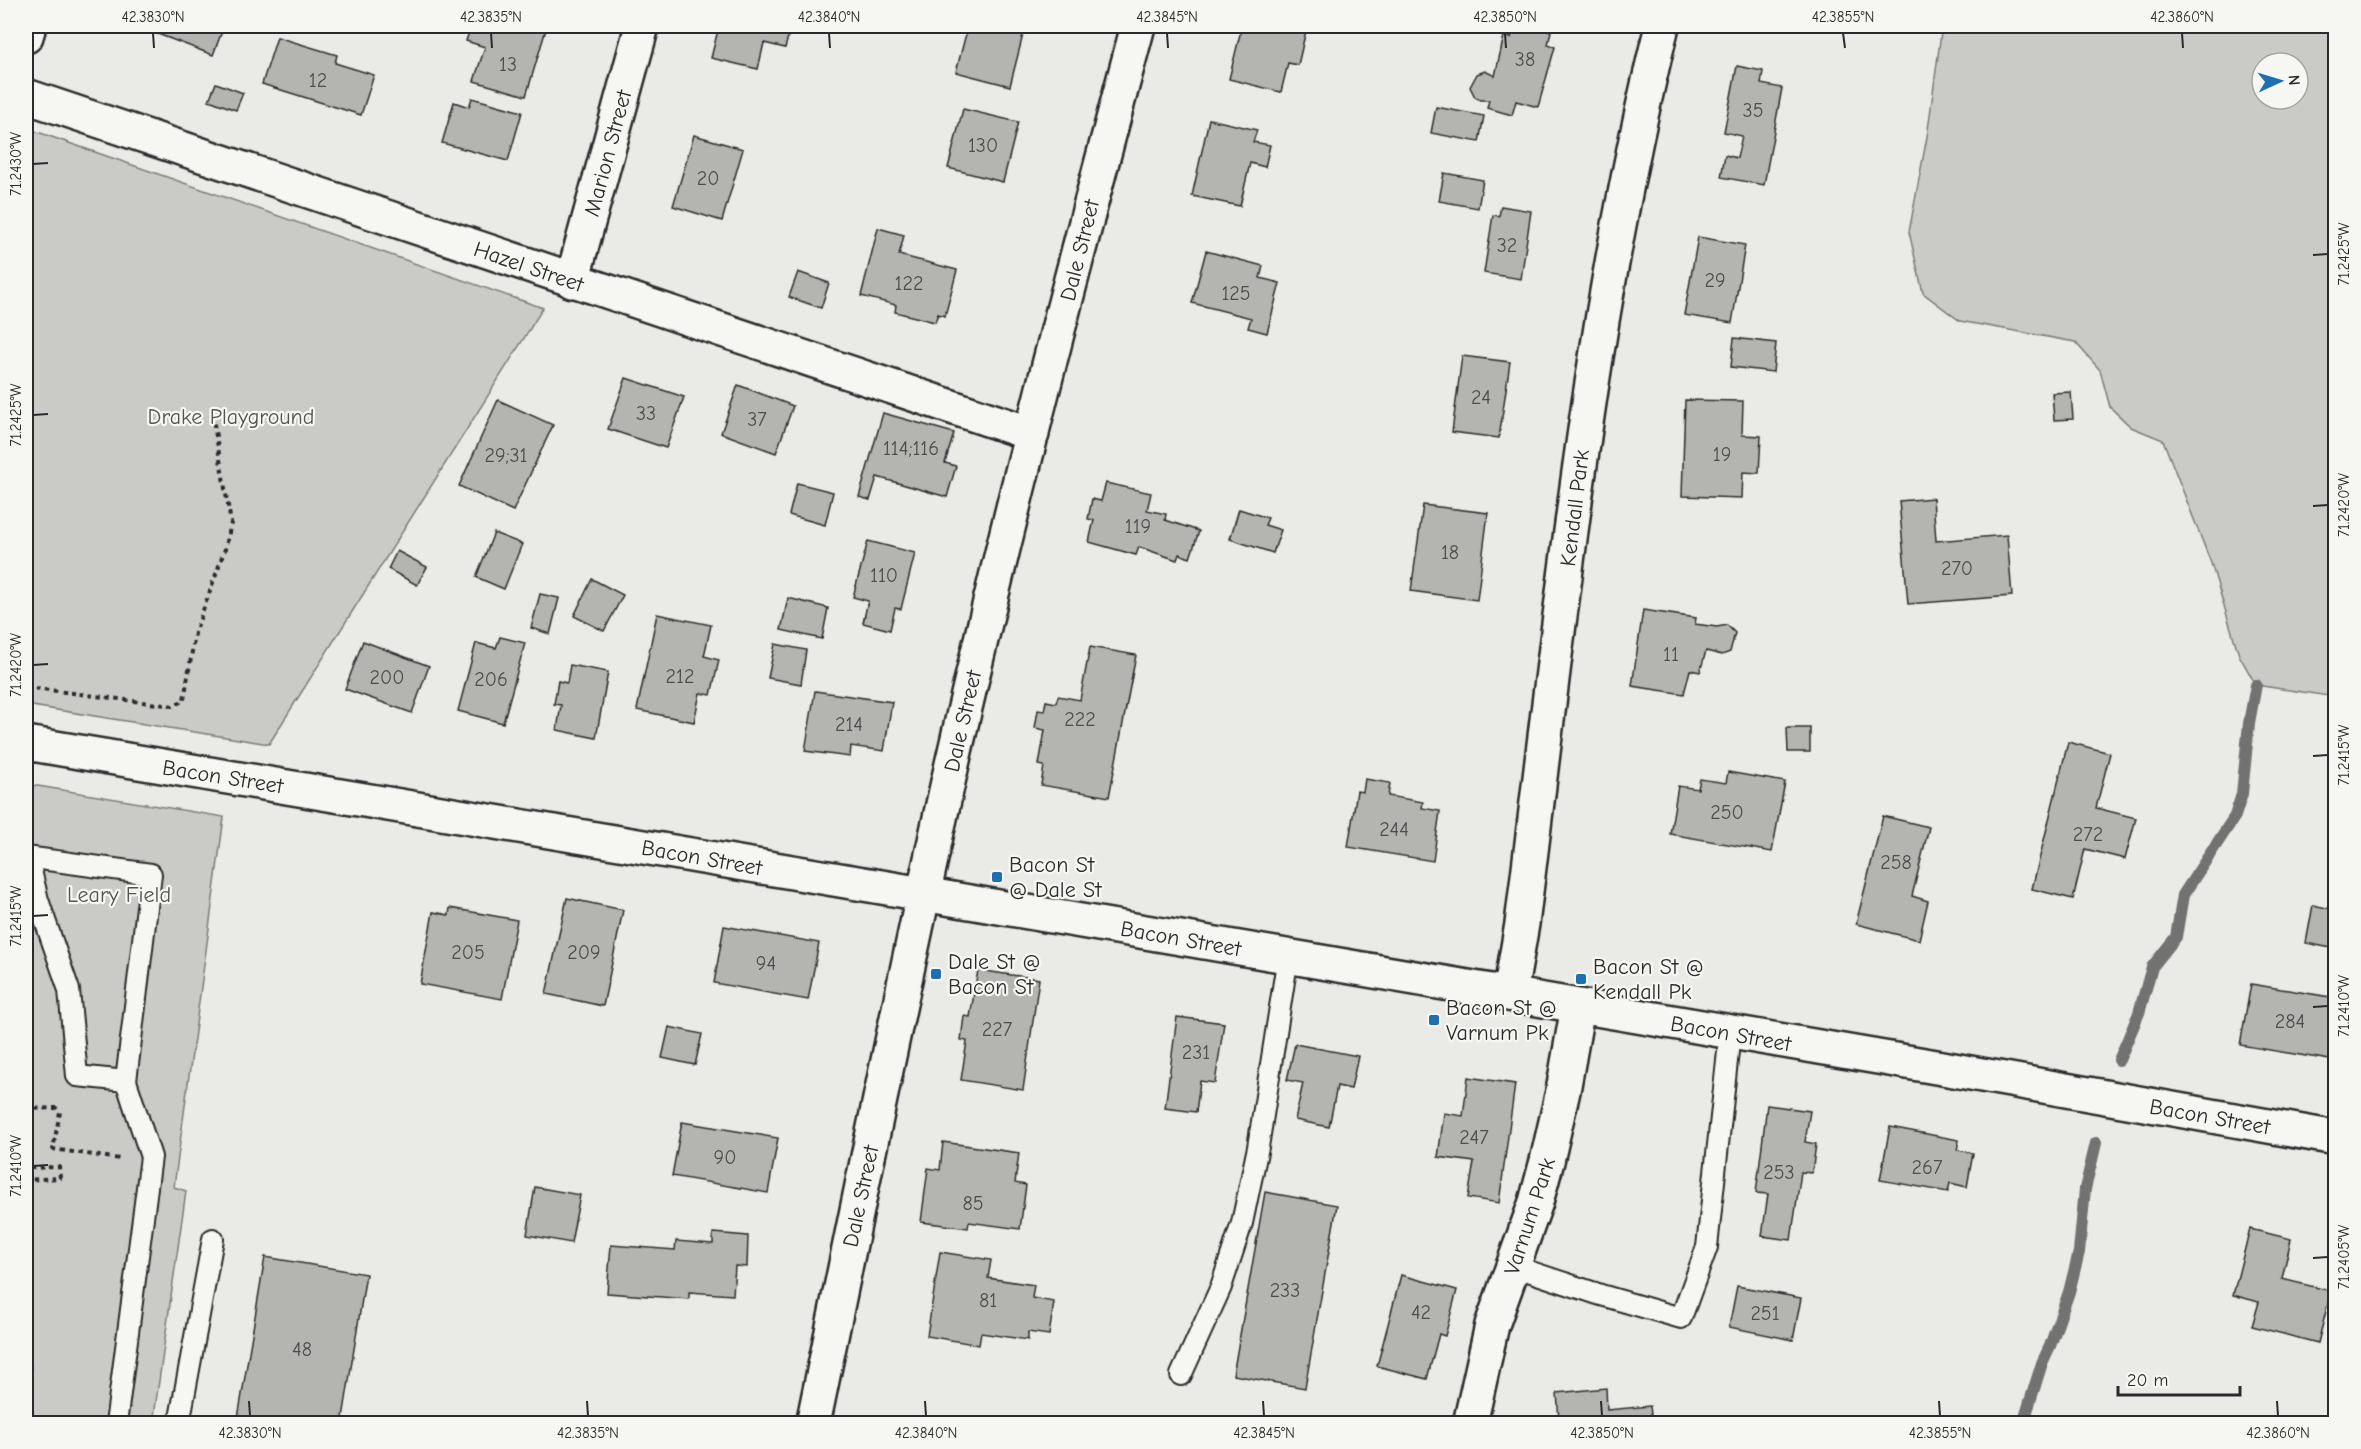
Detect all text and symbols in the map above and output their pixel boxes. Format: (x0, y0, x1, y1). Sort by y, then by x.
text: 42.3830°N (121, 8, 185, 26)
text: 42.3835°N (460, 8, 522, 26)
text: 42.3840°N (798, 8, 860, 26)
text: 42.3845°N (1136, 8, 1198, 26)
text: 42.3850°N (1473, 8, 1537, 26)
text: 42.3855°N (1812, 8, 1874, 26)
text: 42.3860°N (2150, 8, 2214, 26)
house number: 38 (1515, 48, 1535, 71)
north arrow (2250, 51, 2310, 111)
house number: 13 (499, 53, 517, 76)
house number: 12 (309, 69, 327, 92)
text: N (2285, 74, 2303, 86)
street label: Marion Street (579, 87, 637, 219)
house number: 35 (1743, 99, 1763, 122)
text: 71.2430°W (7, 132, 25, 196)
house number: 130 (968, 134, 998, 157)
house number: 20 (697, 167, 719, 190)
street label: Dale Street (1055, 196, 1105, 304)
text: 71.2425°W (2335, 222, 2353, 286)
house number: 32 (1497, 234, 1517, 257)
street label: Hazel Street (470, 236, 588, 298)
house number: 29 (1704, 269, 1726, 292)
house number: 122 (895, 272, 923, 295)
house number: 125 (1221, 282, 1251, 305)
text: 71.2425°W (7, 383, 25, 447)
house number: 24 (1471, 386, 1491, 409)
house number: 33 (636, 402, 656, 425)
park label: Drake Playground (148, 404, 314, 430)
house number: 37 (747, 408, 767, 431)
house number: 114;116 (883, 437, 939, 460)
house number: 19 (1713, 443, 1731, 466)
house number: 29;31 (484, 444, 528, 467)
street label: Kendall Park (1555, 448, 1595, 568)
text: 71.2420°W (2335, 473, 2353, 537)
house number: 119 (1125, 515, 1151, 538)
house number: 18 (1441, 541, 1459, 564)
house number: 270 (1941, 557, 1973, 580)
house number: 110 (870, 564, 898, 587)
text: 71.2420°W (7, 633, 25, 697)
house number: 11 (1663, 643, 1679, 666)
house number: 212 (666, 665, 694, 688)
house number: 200 (370, 666, 404, 689)
street label: Dale Street (939, 667, 987, 775)
house number: 206 (474, 668, 508, 691)
house number: 222 (1064, 708, 1096, 731)
house number: 214 (835, 713, 863, 736)
text: 71.2415°W (2335, 724, 2353, 786)
street label: Bacon Street (161, 755, 286, 799)
house number: 250 (1710, 801, 1744, 824)
house number: 244 (1379, 818, 1409, 841)
house number: 272 (2073, 823, 2103, 846)
street label: Bacon Street (640, 835, 765, 881)
house number: 258 (1880, 851, 1912, 874)
place label: Bacon St @ Dale St (1009, 852, 1102, 903)
marker: Bacon St @ Dale St (990, 870, 1004, 884)
park label: Leary Field (67, 882, 171, 908)
text: 71.2415°W (7, 885, 25, 947)
street label: Bacon Street (1119, 916, 1244, 962)
house number: 205 (451, 941, 485, 964)
house number: 209 (567, 941, 601, 964)
place label: Dale St @ Bacon St (948, 949, 1040, 1000)
house number: 94 (756, 952, 776, 975)
place label: Bacon St @ Kendall Pk (1593, 954, 1704, 1005)
marker: Dale St @ Bacon St (929, 967, 943, 981)
marker: Bacon St @ Kendall Pk (1574, 972, 1588, 986)
text: 71.2410°W (2335, 975, 2353, 1037)
place label: Bacon St @ Varnum Pk (1446, 995, 1557, 1046)
house number: 284 (2275, 1010, 2305, 1033)
street label: Bacon Street (1669, 1011, 1794, 1057)
marker: Bacon St @ Varnum Pk (1427, 1013, 1441, 1027)
house number: 227 (982, 1018, 1013, 1041)
house number: 231 (1182, 1041, 1210, 1064)
street label: Bacon Street (2148, 1094, 2273, 1140)
house number: 247 (1459, 1126, 1489, 1149)
text: 71.2410°W (7, 1135, 25, 1197)
street label: Dale Street (838, 1142, 885, 1250)
house number: 90 (714, 1146, 736, 1169)
street label: Varnum Park (1499, 1154, 1561, 1278)
house number: 267 (1912, 1156, 1943, 1179)
house number: 253 (1763, 1161, 1795, 1184)
house number: 85 (962, 1192, 984, 1215)
text: 71.2405°W (2335, 1225, 2353, 1289)
house number: 233 (1270, 1279, 1300, 1302)
house number: 81 (979, 1289, 997, 1312)
house number: 42 (1411, 1301, 1431, 1324)
house number: 251 (1750, 1302, 1780, 1325)
house number: 48 (292, 1338, 312, 1361)
scale bar (2118, 1359, 2240, 1397)
text: 20 m (2127, 1370, 2168, 1391)
text: 42.3830°N (218, 1424, 282, 1442)
text: 42.3835°N (557, 1424, 619, 1442)
text: 42.3840°N (895, 1424, 957, 1442)
text: 42.3845°N (1233, 1424, 1295, 1442)
text: 42.3850°N (1570, 1424, 1634, 1442)
text: 42.3855°N (1909, 1424, 1971, 1442)
text: 42.3860°N (2246, 1424, 2310, 1442)

